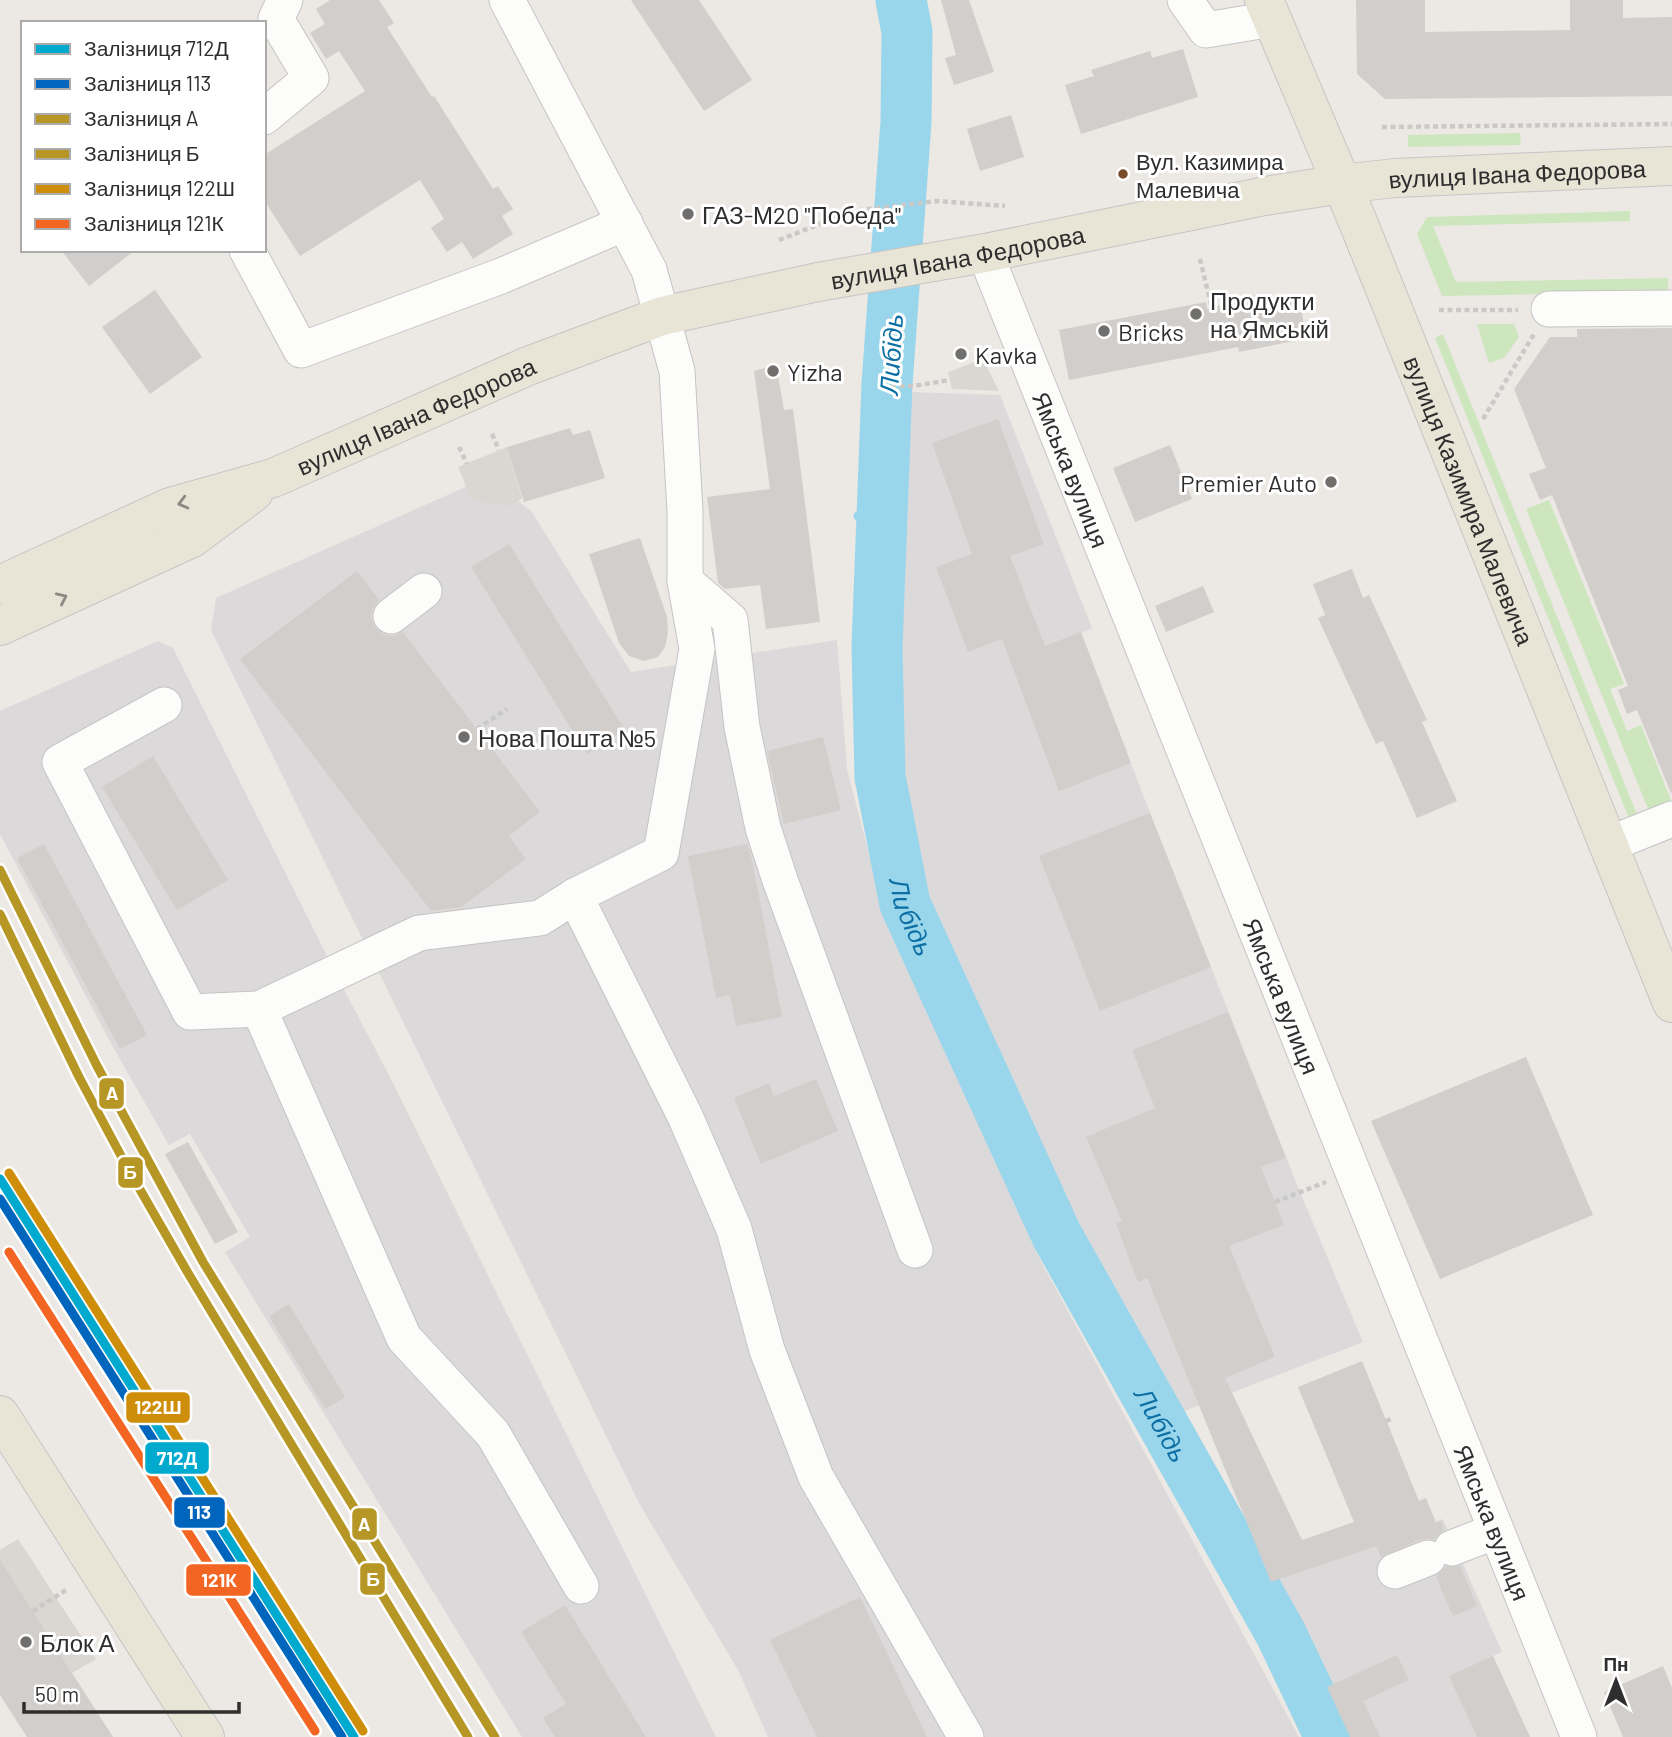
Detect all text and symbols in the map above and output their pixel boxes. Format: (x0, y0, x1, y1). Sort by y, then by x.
legend (21, 21, 266, 252)
text: Залізниця 712Д (84, 35, 229, 60)
text: Залізниця 113 (84, 70, 211, 95)
text: Залізниця A (84, 105, 199, 130)
text: Залізниця Б (84, 140, 200, 165)
place label: Вул. Казимира Малевича (1136, 148, 1284, 202)
street label: вулиця Івана Федорова (1387, 153, 1647, 193)
marker: Вул. Казимира Малевича (1116, 167, 1130, 181)
text: Залізниця 122Ш (84, 175, 235, 200)
place label: ГАЗ-М20 "Победа" (702, 200, 901, 229)
marker: ГАЗ-М20 "Победа" (680, 206, 696, 222)
text: Залізниця 121К (84, 210, 224, 235)
street label: вулиця Івана Федорова (828, 218, 1088, 294)
place label: Продукти на Ямській (1210, 286, 1329, 343)
marker: Продукти на Ямській (1188, 306, 1204, 322)
water label: Либідь (872, 313, 908, 397)
place label: Bricks (1118, 317, 1184, 346)
marker: Bricks (1096, 323, 1112, 339)
place label: Kavka (975, 340, 1037, 369)
marker: Kavka (953, 346, 969, 362)
street label: вулиця Івана Федорова (292, 350, 540, 480)
street label: вулиця Казимира Малевича (1399, 352, 1541, 649)
place label: Yizha (787, 357, 843, 386)
marker: Yizha (765, 363, 781, 379)
street label: Ямська вулиця (1027, 387, 1116, 552)
place label: Premier Auto (1180, 468, 1317, 497)
marker: Premier Auto (1323, 474, 1339, 490)
one-way arrow (177, 495, 189, 509)
one-way arrow (55, 592, 67, 606)
place label: Нова Пошта №5 (478, 723, 656, 752)
marker: Нова Пошта №5 (456, 729, 472, 745)
water label: Либідь (884, 873, 942, 960)
street label: Ямська вулиця (1238, 914, 1326, 1078)
line badge: A (98, 1077, 125, 1110)
text: A (106, 1081, 119, 1104)
line badge: Б (117, 1156, 144, 1189)
text: Б (123, 1160, 137, 1183)
water label: Либідь (1129, 1380, 1196, 1467)
line badge: 122Ш (125, 1391, 191, 1424)
text: 122Ш (134, 1395, 182, 1418)
street label: Ямська вулиця (1449, 1440, 1537, 1604)
line badge: 712Д (144, 1441, 210, 1475)
text: 712Д (157, 1446, 198, 1469)
line badge: 113 (173, 1496, 226, 1529)
text: 113 (187, 1500, 211, 1523)
line badge: A (351, 1507, 378, 1541)
text: A (358, 1512, 371, 1535)
line badge: Б (359, 1562, 386, 1596)
line badge: 121К (185, 1563, 252, 1597)
text: Б (366, 1567, 380, 1590)
text: 121К (201, 1568, 237, 1591)
place label: Блок А (40, 1628, 114, 1657)
marker: Блок А (18, 1634, 34, 1650)
north arrow (1581, 1646, 1651, 1716)
text: Пн (1603, 1652, 1629, 1675)
scale bar (24, 1670, 240, 1714)
text: 50 m (35, 1681, 79, 1706)

